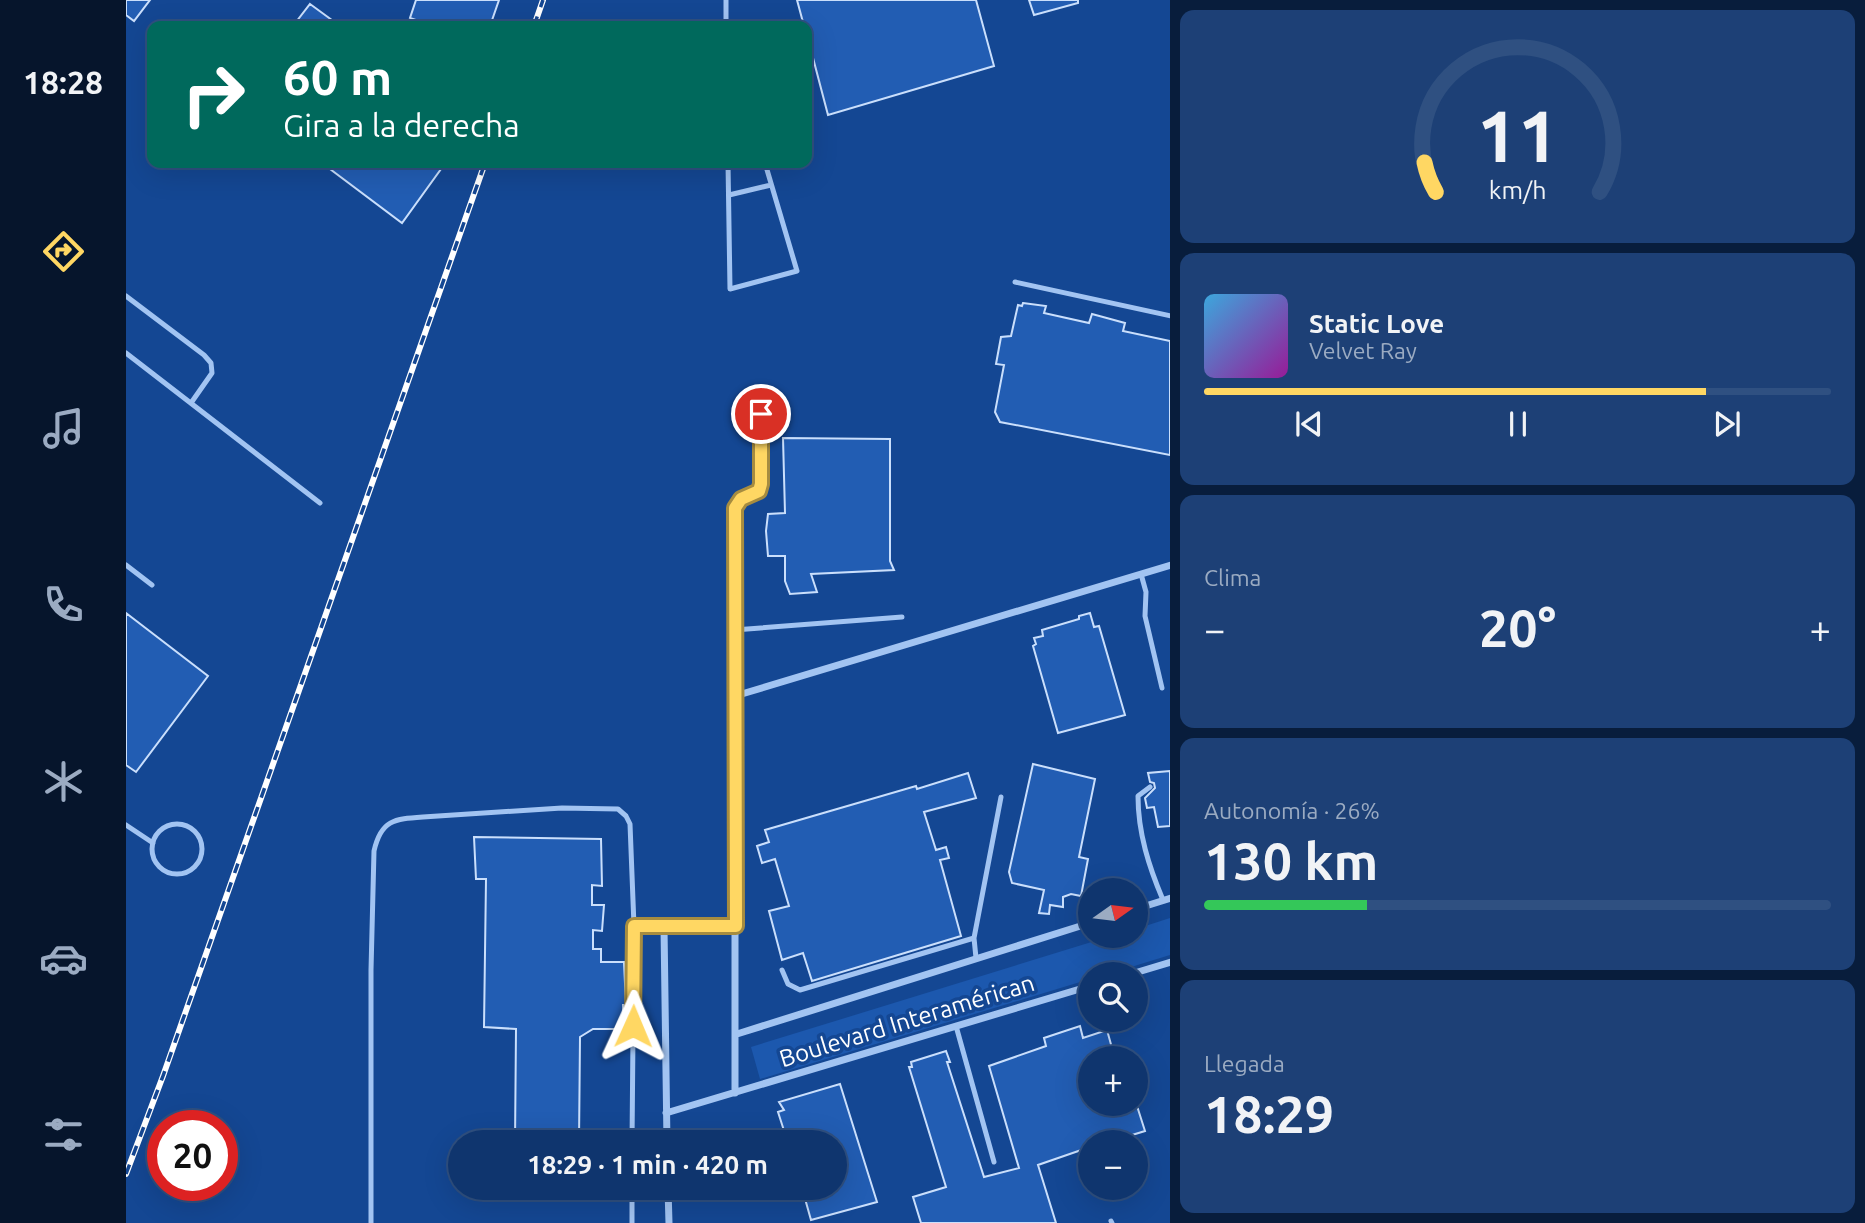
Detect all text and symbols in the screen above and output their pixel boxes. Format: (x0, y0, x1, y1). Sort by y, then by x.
icon: right (168, 49, 259, 140)
text: 60 m (283, 49, 392, 104)
text: 18:28 (23, 64, 103, 100)
text: 11 (1476, 95, 1559, 177)
text: Gira a la derecha (283, 107, 520, 143)
text: km/h (1489, 176, 1546, 204)
icon: directions (39, 227, 88, 276)
text: Static Love (1309, 309, 1444, 338)
text: Velvet Ray (1309, 338, 1417, 363)
pin (731, 384, 791, 444)
icon: arrive (742, 395, 780, 433)
icon: music (39, 404, 88, 453)
icon: previous (1290, 405, 1328, 443)
icon: pause (1499, 405, 1537, 443)
icon: next (1708, 405, 1746, 443)
text: Clima (1204, 565, 1261, 590)
icon: phone (39, 580, 88, 629)
text: 20° (1479, 599, 1556, 657)
text: − (1204, 608, 1225, 650)
text: + (1810, 608, 1831, 650)
icon: climate (39, 757, 88, 806)
text: Autonomía · 26% (1204, 798, 1380, 823)
text: 130 km (1204, 832, 1378, 890)
north arrow (1078, 878, 1148, 948)
map controls (1078, 878, 1148, 1200)
icon: car (39, 934, 88, 983)
button: search (1078, 962, 1148, 1032)
street label: Boulevard Interamérican (776, 969, 1038, 1072)
position arrow (596, 989, 670, 1063)
button: + (1078, 1046, 1148, 1116)
text: Llegada (1204, 1051, 1285, 1076)
text: 18:29 (1204, 1085, 1334, 1143)
icon: filters (39, 1110, 88, 1159)
speed limit sign: 20 (147, 1110, 238, 1201)
button: − (1078, 1130, 1148, 1200)
text: 18:29 · 1 min · 420 m (527, 1150, 768, 1179)

